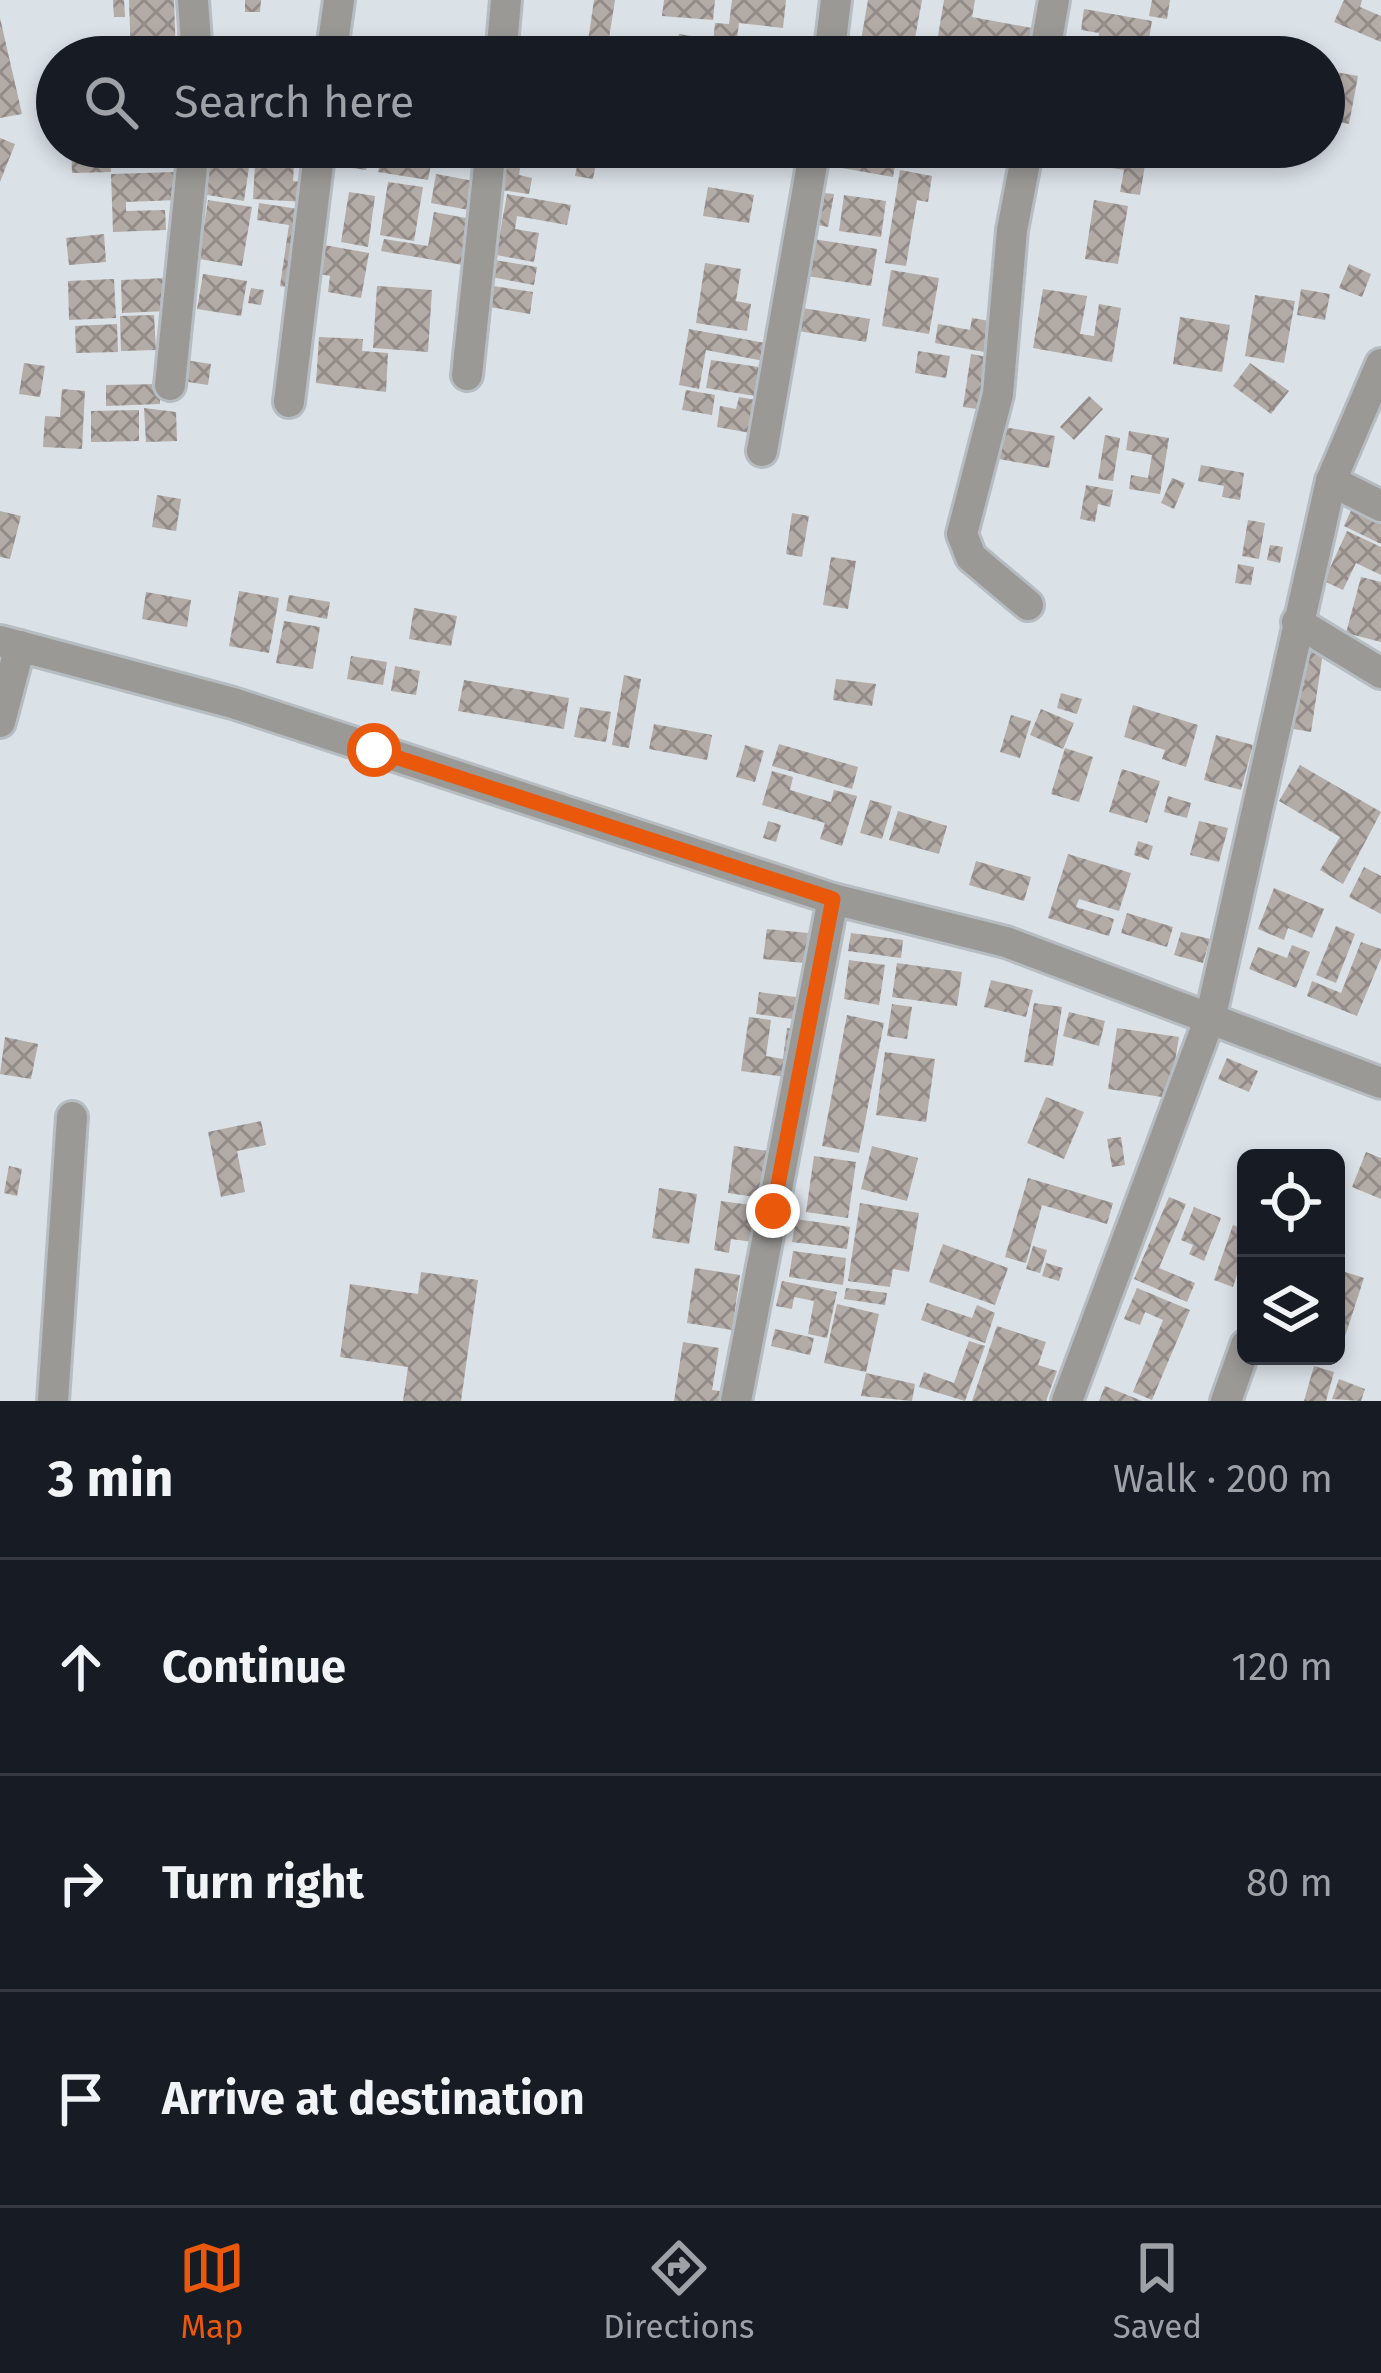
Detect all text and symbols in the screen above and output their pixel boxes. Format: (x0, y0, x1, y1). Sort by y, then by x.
search box (36, 36, 1345, 168)
icon: search (78, 69, 144, 135)
text: Search here (174, 75, 414, 129)
route start (347, 723, 401, 777)
map controls (1237, 1149, 1345, 1365)
button: locate (1237, 1149, 1345, 1257)
route end (746, 1184, 800, 1238)
button: layers (1237, 1257, 1345, 1365)
text: 3 min (48, 1448, 174, 1510)
text: Walk · 200 m (1113, 1456, 1333, 1502)
icon: ahead (48, 1634, 114, 1700)
text: Continue (162, 1640, 346, 1694)
text: 120 m (1231, 1644, 1333, 1690)
icon: right (48, 1850, 114, 1916)
text: Turn right (162, 1856, 364, 1910)
text: 80 m (1246, 1860, 1333, 1906)
icon: arrive (48, 2066, 114, 2132)
text: Arrive at destination (162, 2072, 585, 2126)
tab: Map (179, 2235, 245, 2347)
tab: Directions (603, 2235, 755, 2347)
tab: Saved (1113, 2235, 1202, 2347)

